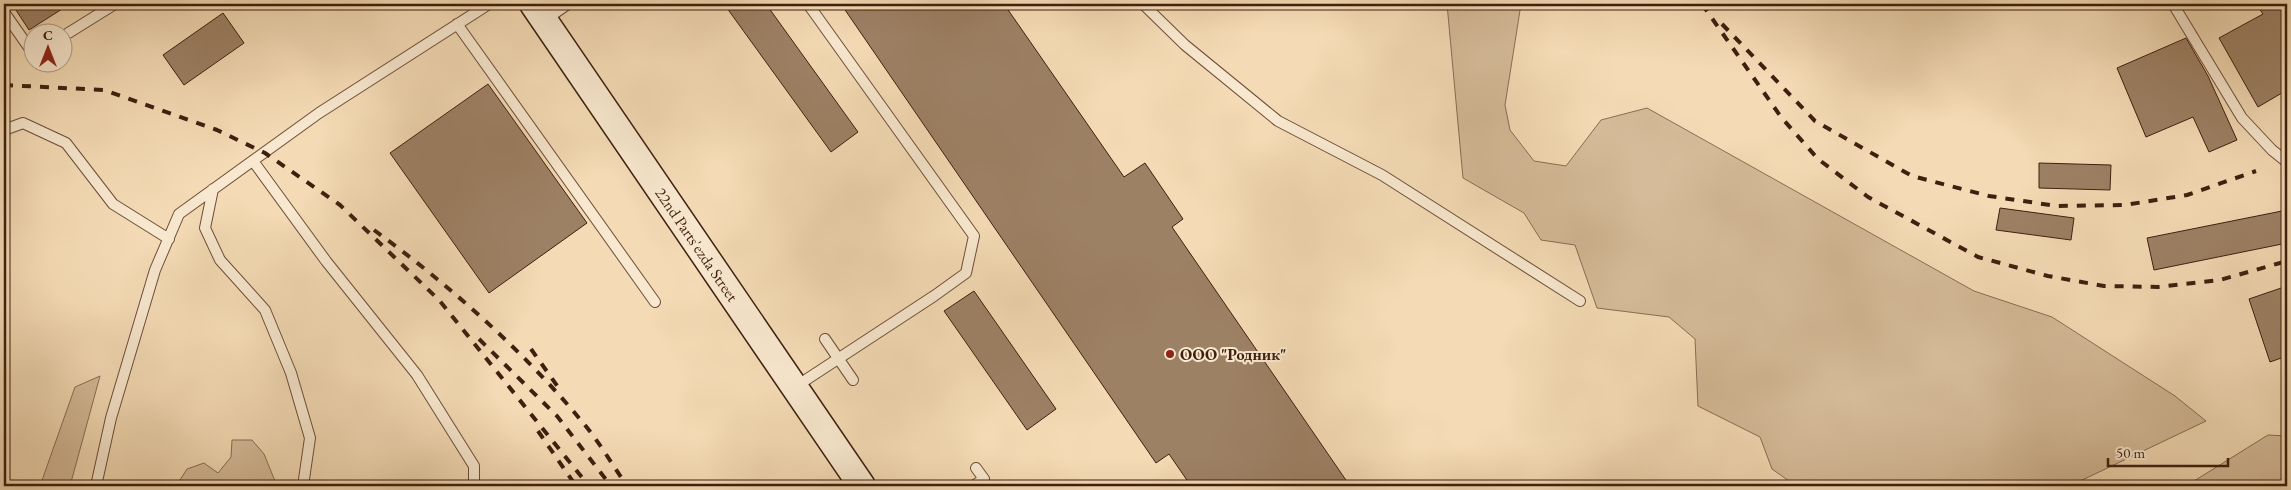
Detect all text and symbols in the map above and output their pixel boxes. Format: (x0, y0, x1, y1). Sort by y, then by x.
north arrow (22, 22, 72, 72)
text: С (43, 26, 53, 44)
street label: 22nd Parts'ezda Street (651, 183, 743, 305)
place label: ООО "Родник" (1180, 344, 1286, 365)
marker: ООО "Родник" (1164, 348, 1176, 360)
scale bar (2108, 435, 2228, 467)
text: 50 m (2116, 443, 2145, 462)

